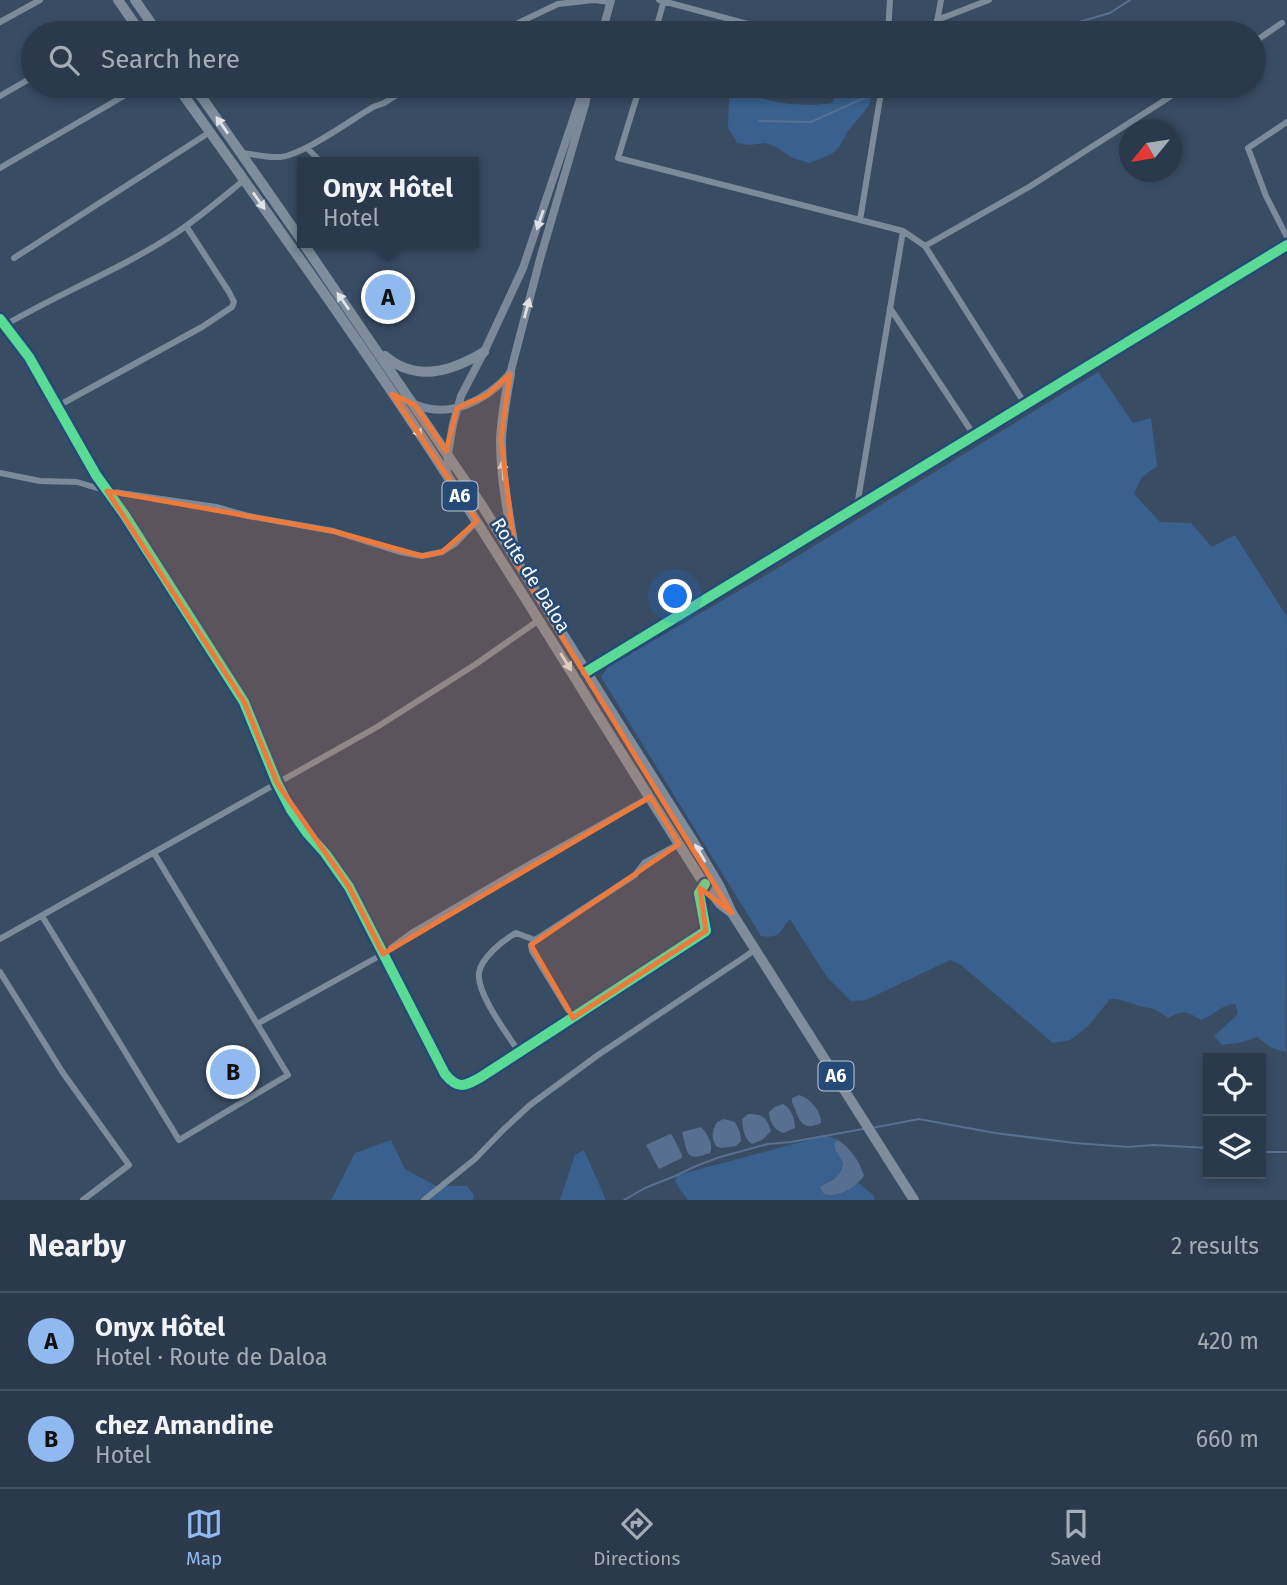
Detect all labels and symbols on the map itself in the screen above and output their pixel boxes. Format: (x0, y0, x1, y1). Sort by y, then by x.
one-way arrow (215, 116, 229, 134)
north arrow (1119, 119, 1182, 182)
one-way arrow (252, 192, 266, 210)
one-way arrow (534, 209, 545, 230)
pin: A (365, 271, 411, 323)
one-way arrow (336, 292, 350, 310)
one-way arrow (522, 297, 533, 319)
one-way arrow (409, 420, 423, 438)
one-way arrow (497, 459, 508, 481)
road number: A6 (442, 482, 477, 510)
street label: Route de Daloa (487, 513, 575, 637)
your location (658, 579, 692, 613)
one-way arrow (559, 652, 572, 671)
one-way arrow (693, 843, 706, 862)
pin: B (210, 1046, 256, 1098)
road number: A6 (818, 1062, 854, 1091)

